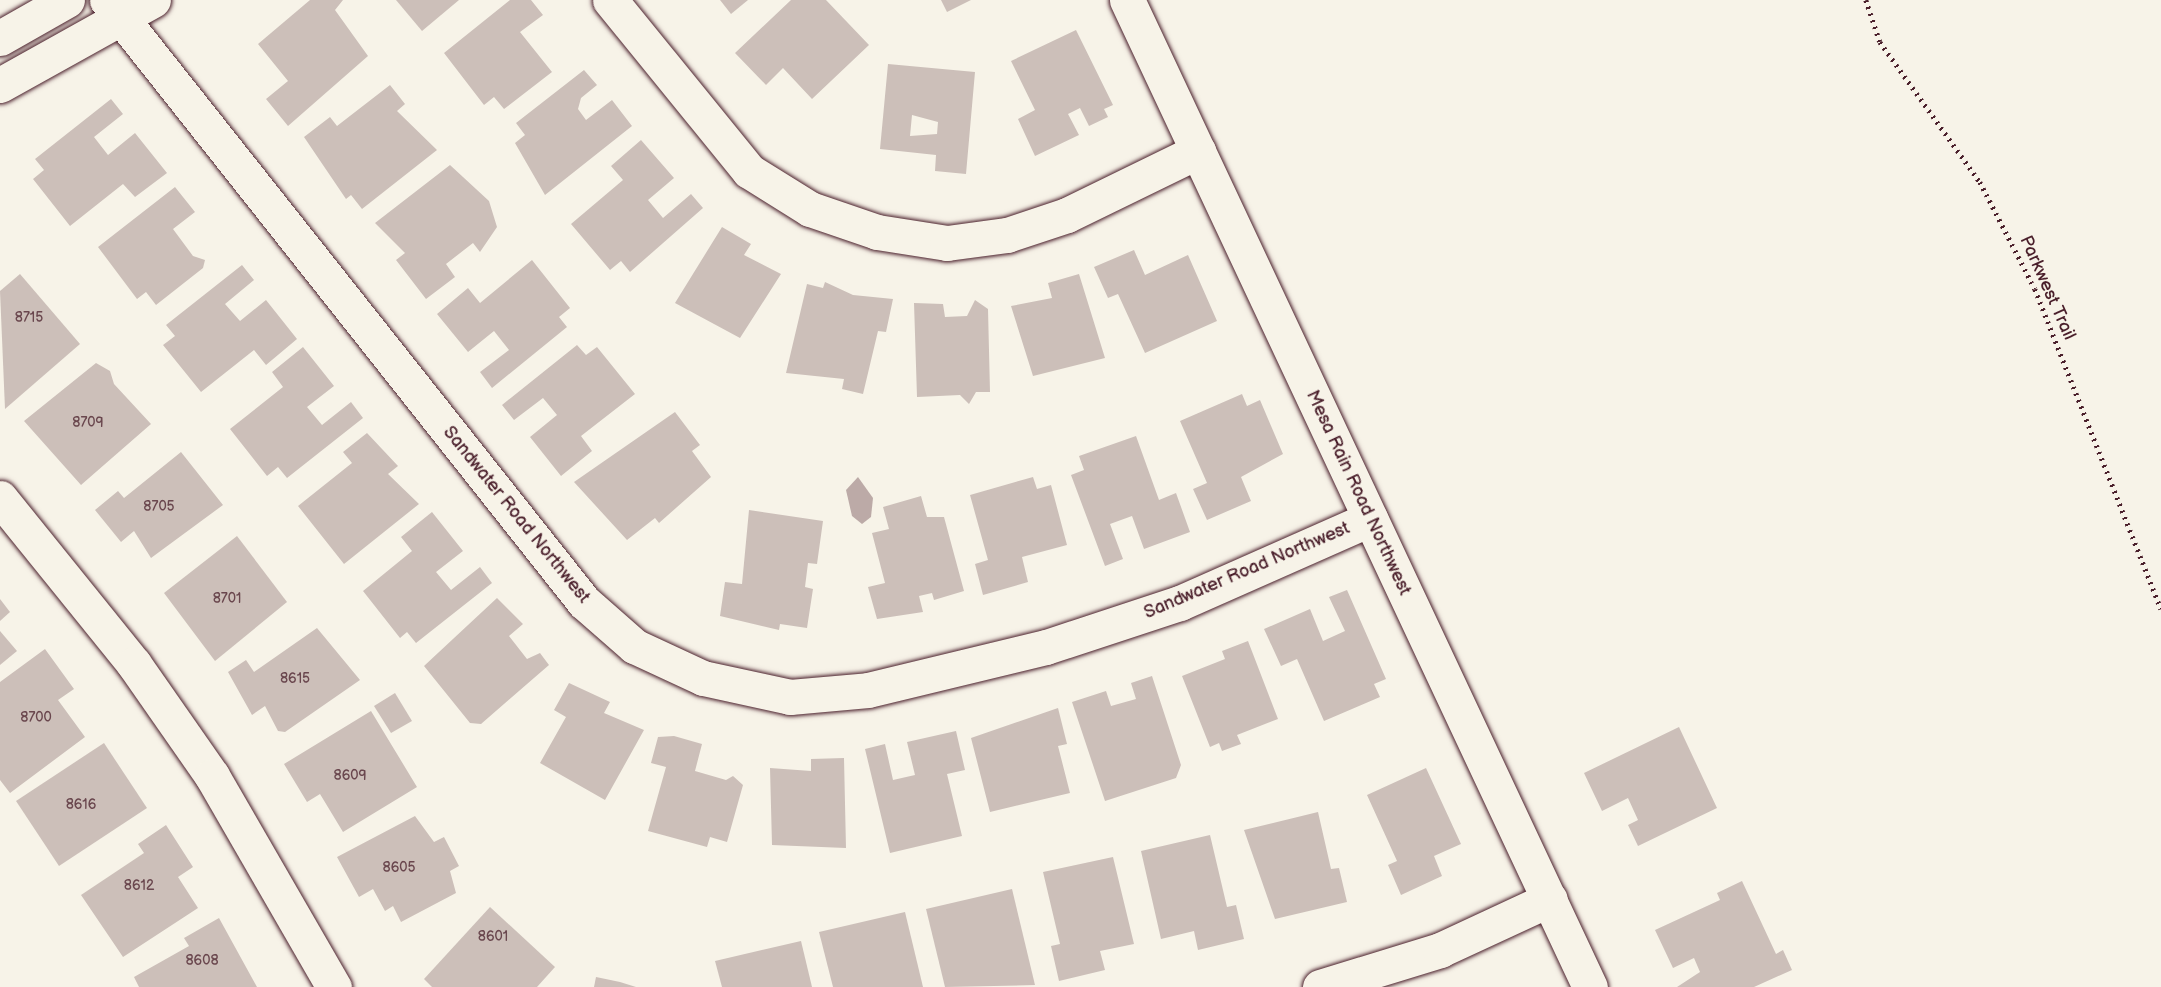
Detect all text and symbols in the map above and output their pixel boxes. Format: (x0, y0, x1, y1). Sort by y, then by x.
street label: Parkwest Trail (2014, 232, 2080, 344)
house number: 8715 (15, 310, 43, 326)
street label: Mesa Rain Road Northwest (1301, 387, 1415, 599)
house number: 8709 (72, 415, 104, 431)
street label: Sandwater Road Northwest (438, 422, 594, 608)
house number: 8705 (143, 499, 175, 515)
street label: Sandwater Road Northwest (1141, 518, 1353, 624)
house number: 8701 (213, 591, 241, 607)
house number: 8615 (280, 671, 310, 687)
house number: 8700 (20, 710, 52, 726)
house number: 8609 (333, 768, 367, 784)
house number: 8616 (66, 797, 96, 813)
house number: 8605 (383, 860, 415, 876)
house number: 8612 (124, 878, 154, 894)
house number: 8601 (478, 929, 508, 945)
house number: 8608 (185, 953, 219, 969)

